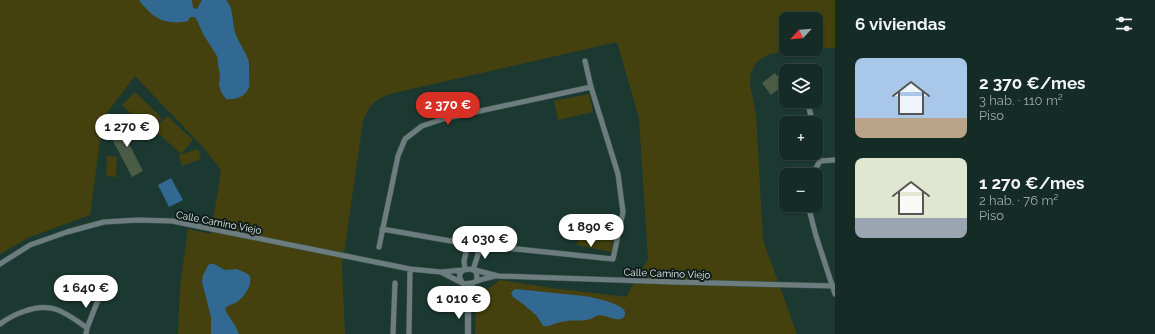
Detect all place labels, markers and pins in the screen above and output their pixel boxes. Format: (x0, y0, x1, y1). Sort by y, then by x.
pin: 2 370 € (411, 92, 485, 126)
pin: 1 270 € (90, 114, 164, 148)
pin: 1 890 € (554, 214, 628, 248)
pin: 4 030 € (448, 226, 522, 260)
pin: 1 640 € (49, 275, 123, 309)
pin: 1 010 € (422, 286, 496, 320)

